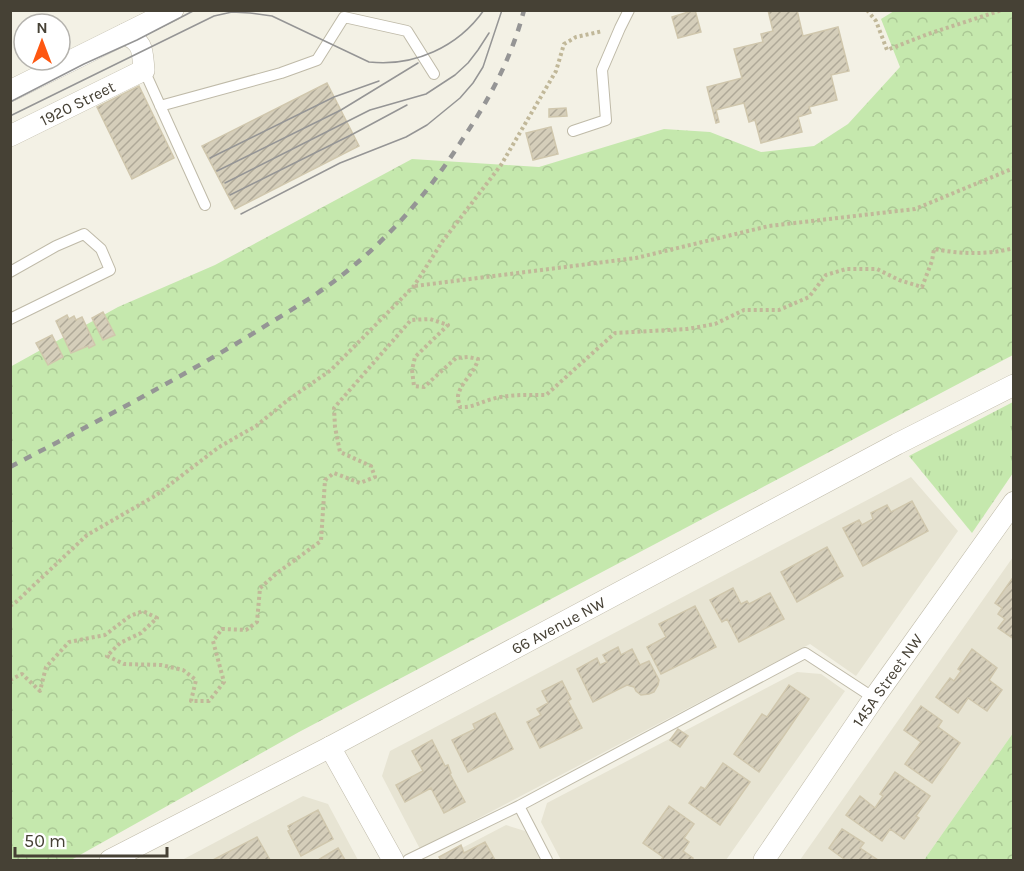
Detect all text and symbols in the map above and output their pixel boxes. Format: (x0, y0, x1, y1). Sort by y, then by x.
north arrow (12, 12, 72, 72)
text: N (36, 18, 48, 37)
street label: 1920 Street (37, 76, 118, 129)
street label: 66 Avenue NW (508, 592, 609, 658)
street label: 145A Street NW (848, 629, 927, 730)
scale bar (15, 820, 166, 858)
text: 50 m (24, 830, 66, 852)

